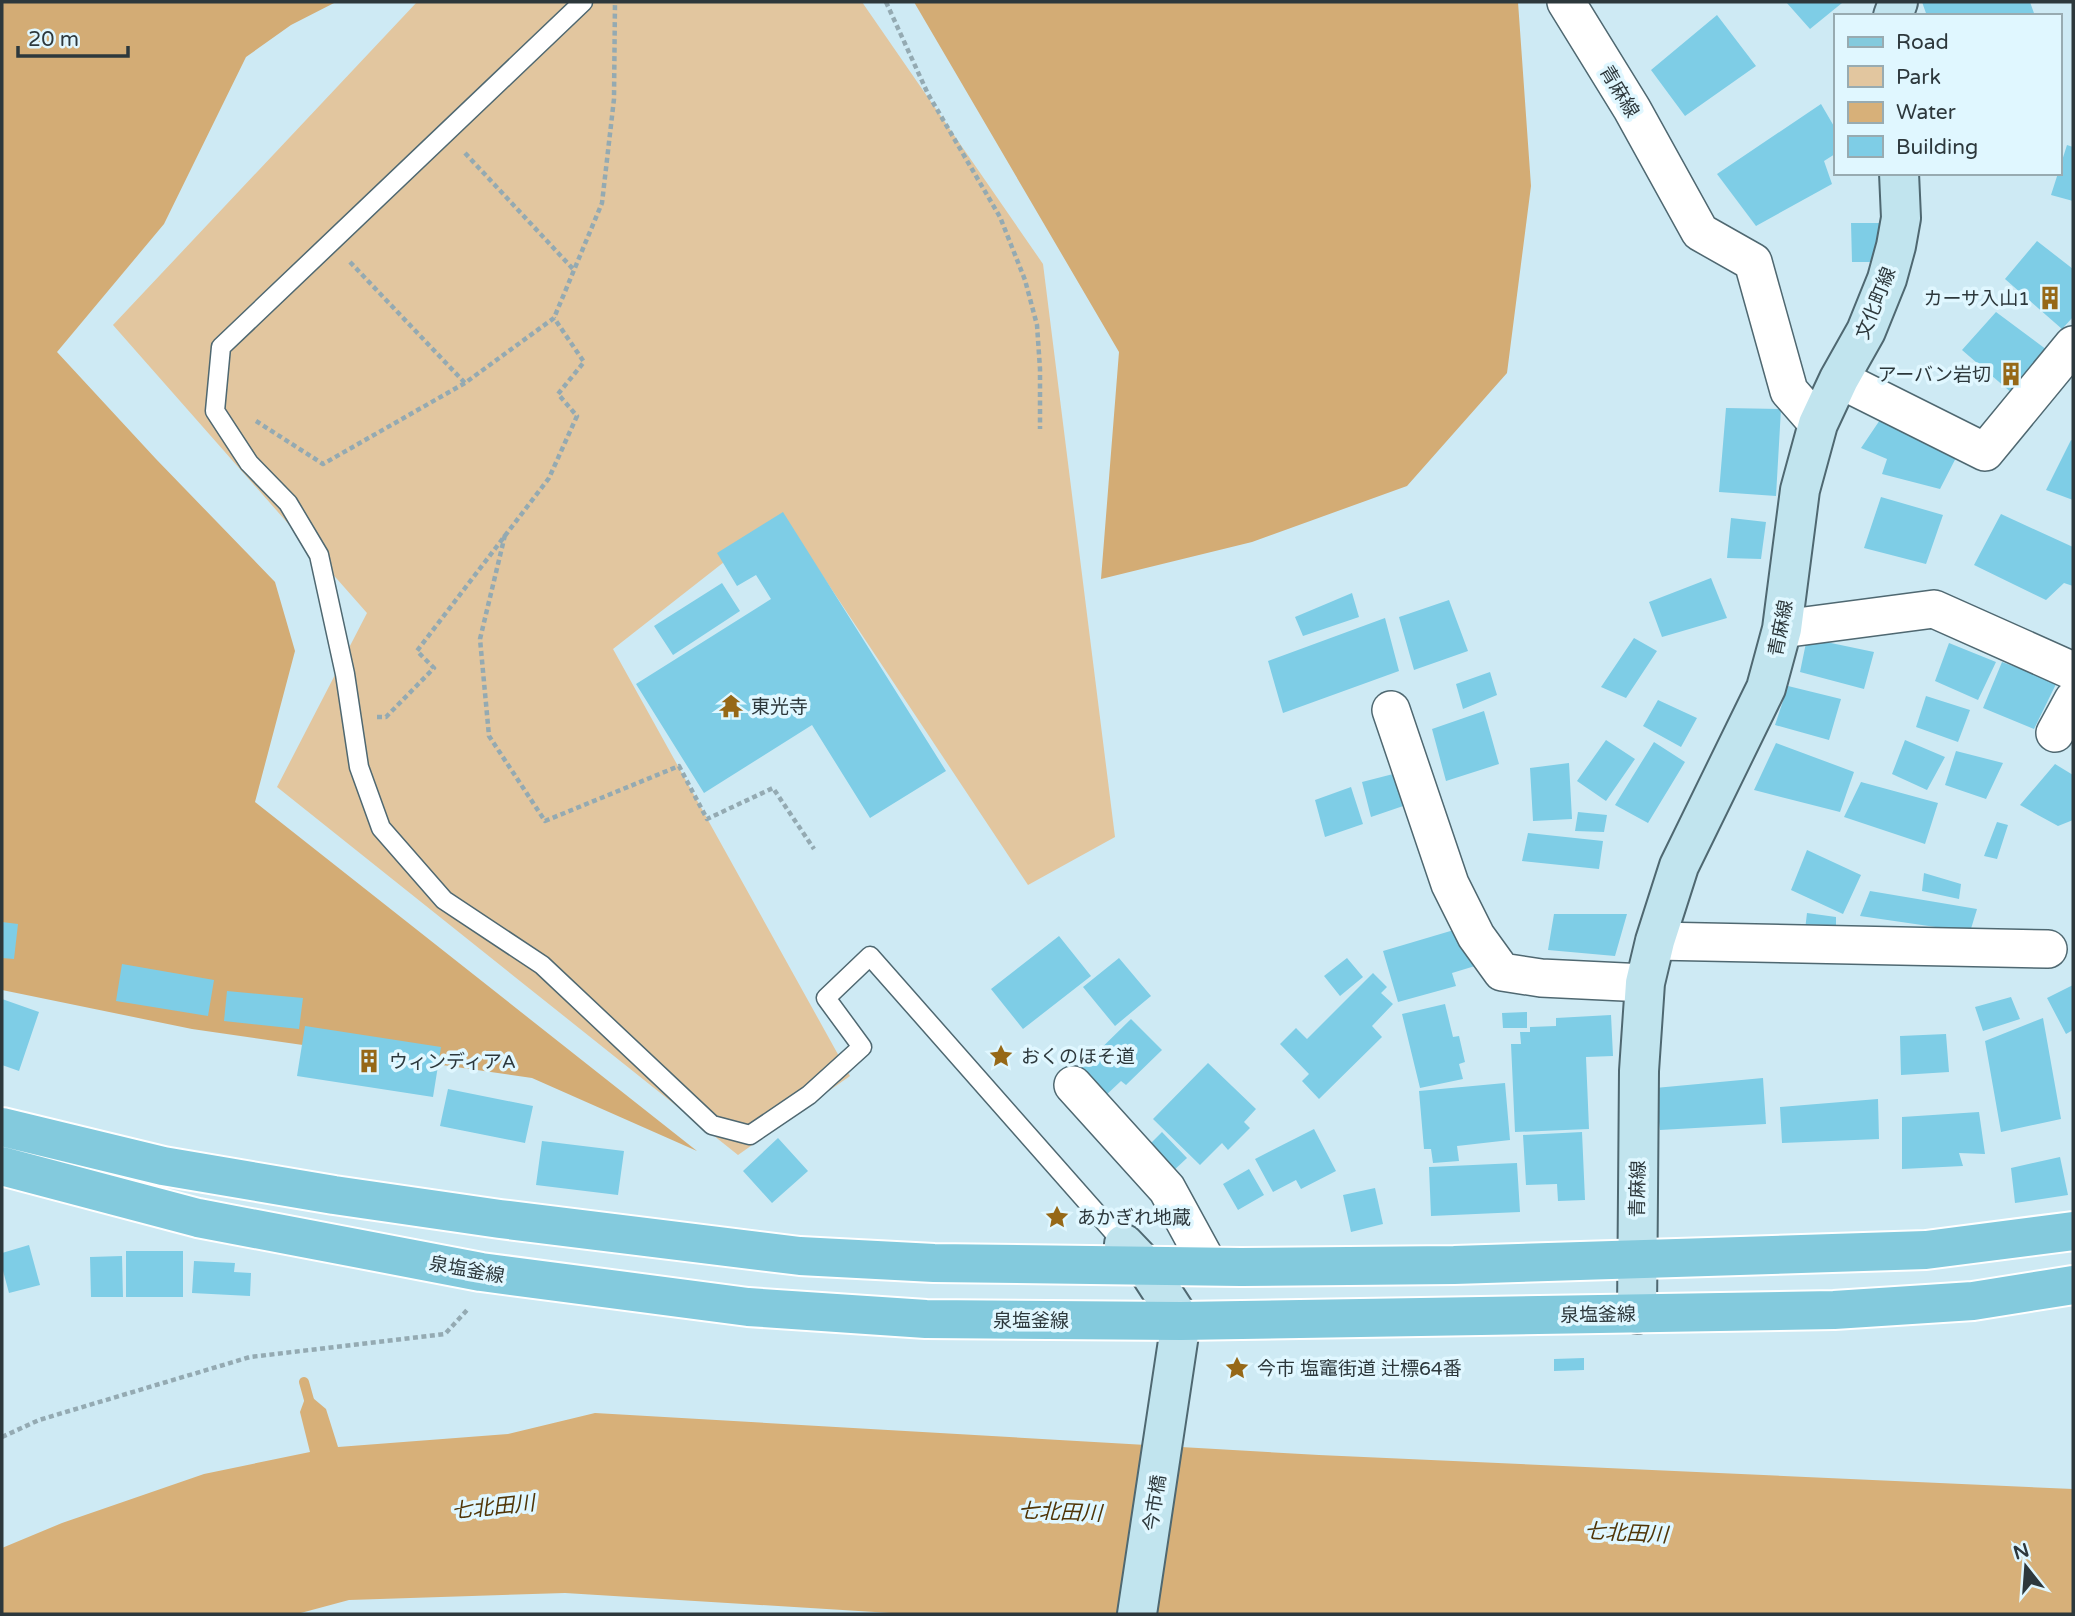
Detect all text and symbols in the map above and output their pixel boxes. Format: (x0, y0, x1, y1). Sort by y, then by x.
scale bar (18, 14, 128, 58)
legend (1834, 14, 2061, 175)
text: 20 m (28, 27, 79, 52)
text: Road (1896, 30, 1949, 55)
street label: 青麻線 (1595, 61, 1643, 122)
text: Park (1896, 65, 1941, 90)
text: Water (1896, 100, 1956, 125)
text: Building (1896, 135, 1978, 160)
street label: 文化町線 (1851, 264, 1900, 343)
building icon: カーサ入山1 (2036, 284, 2064, 312)
place label: カーサ入山1 (1923, 288, 2030, 310)
building icon: アーバン岩切 (1997, 360, 2025, 388)
place label: アーバン岩切 (1877, 364, 1991, 386)
street label: 青麻線 (1765, 598, 1797, 658)
temple icon: 東光寺 (717, 692, 745, 720)
place label: 東光寺 (751, 696, 808, 718)
place icon: おくのほそ道 (987, 1042, 1015, 1070)
place label: おくのほそ道 (1021, 1046, 1135, 1068)
building icon: ウィンディアA (355, 1047, 383, 1075)
place label: ウィンディアA (389, 1051, 516, 1073)
street label: 青麻線 (1627, 1160, 1649, 1218)
place icon: あかぎれ地蔵 (1043, 1203, 1071, 1231)
place label: あかぎれ地蔵 (1077, 1207, 1191, 1229)
street label: 泉塩釜線 (427, 1253, 506, 1287)
street label: 泉塩釜線 (1560, 1303, 1636, 1327)
street label: 泉塩釜線 (993, 1310, 1069, 1332)
place icon: 今市 塩竈街道 辻標64番 (1223, 1354, 1251, 1382)
place label: 今市 塩竈街道 辻標64番 (1257, 1358, 1462, 1380)
street label: 今市橋 (1140, 1473, 1170, 1533)
water label: 七北田川 (450, 1490, 538, 1524)
water label: 七北田川 (1018, 1499, 1104, 1527)
water label: 七北田川 (1583, 1519, 1671, 1548)
north arrow (1991, 1532, 2061, 1602)
text: N (2011, 1539, 2032, 1564)

